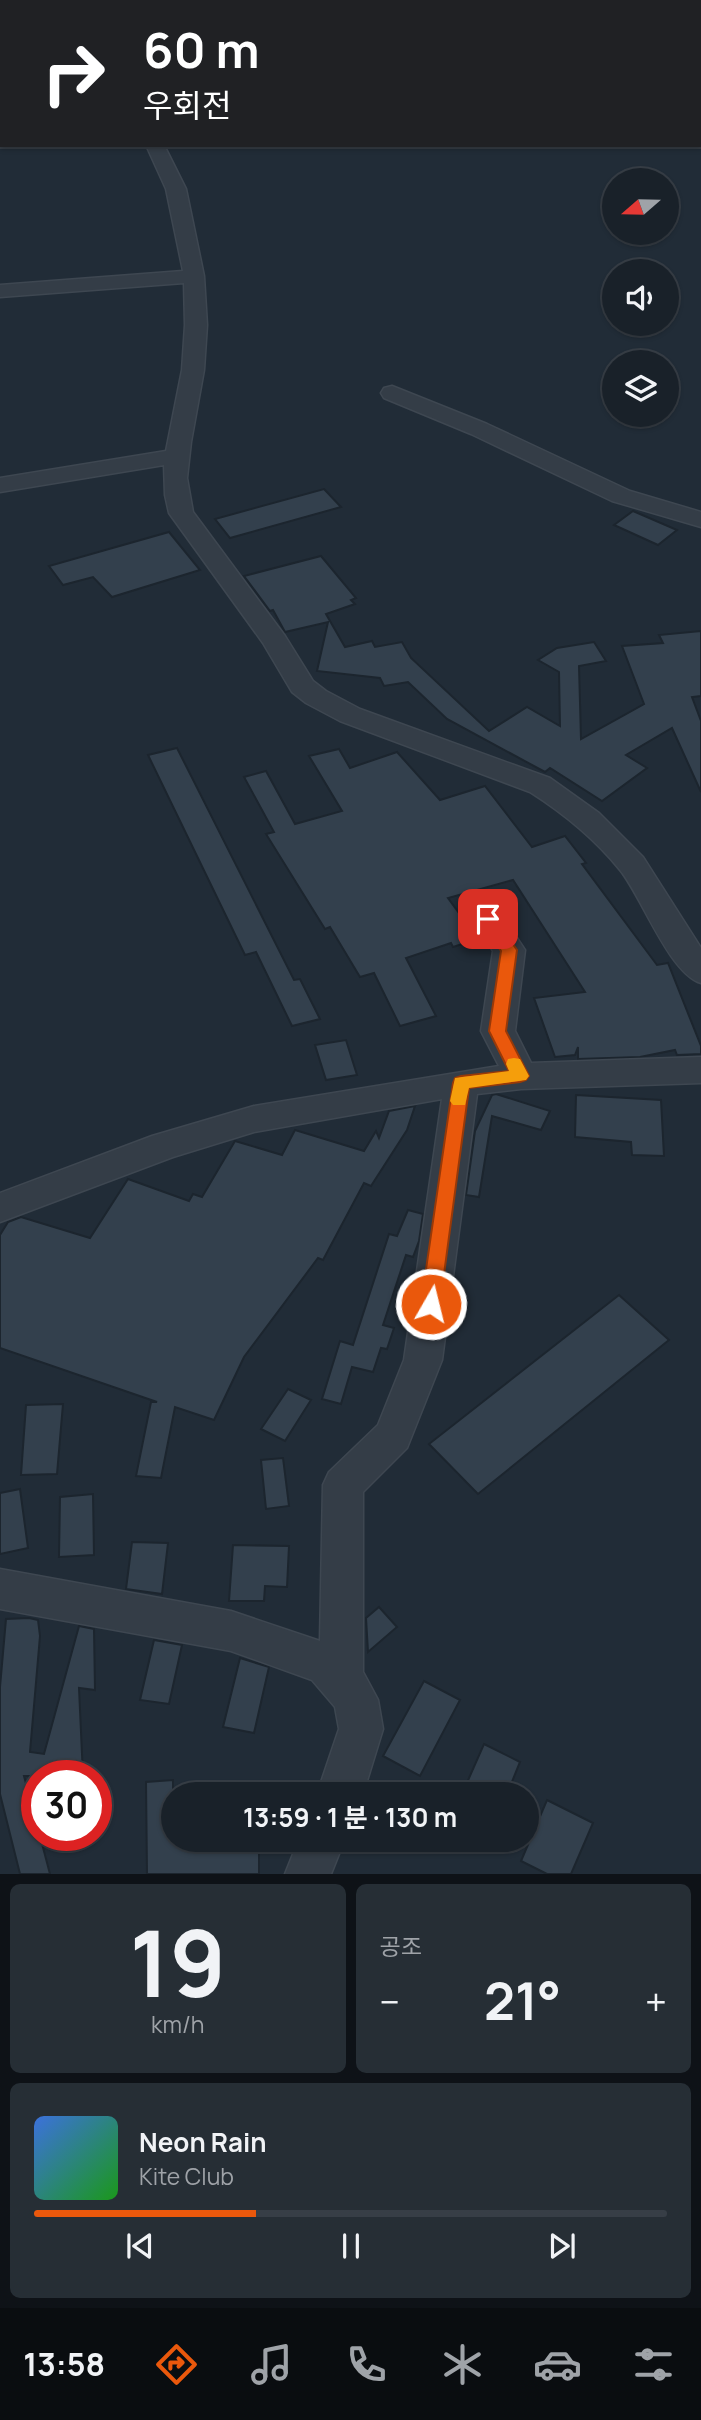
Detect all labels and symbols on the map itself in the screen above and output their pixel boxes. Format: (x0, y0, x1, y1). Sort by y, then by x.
north arrow (602, 168, 679, 245)
pin (458, 889, 518, 949)
position arrow (394, 1267, 468, 1341)
speed limit sign: 30 (21, 1760, 112, 1851)

